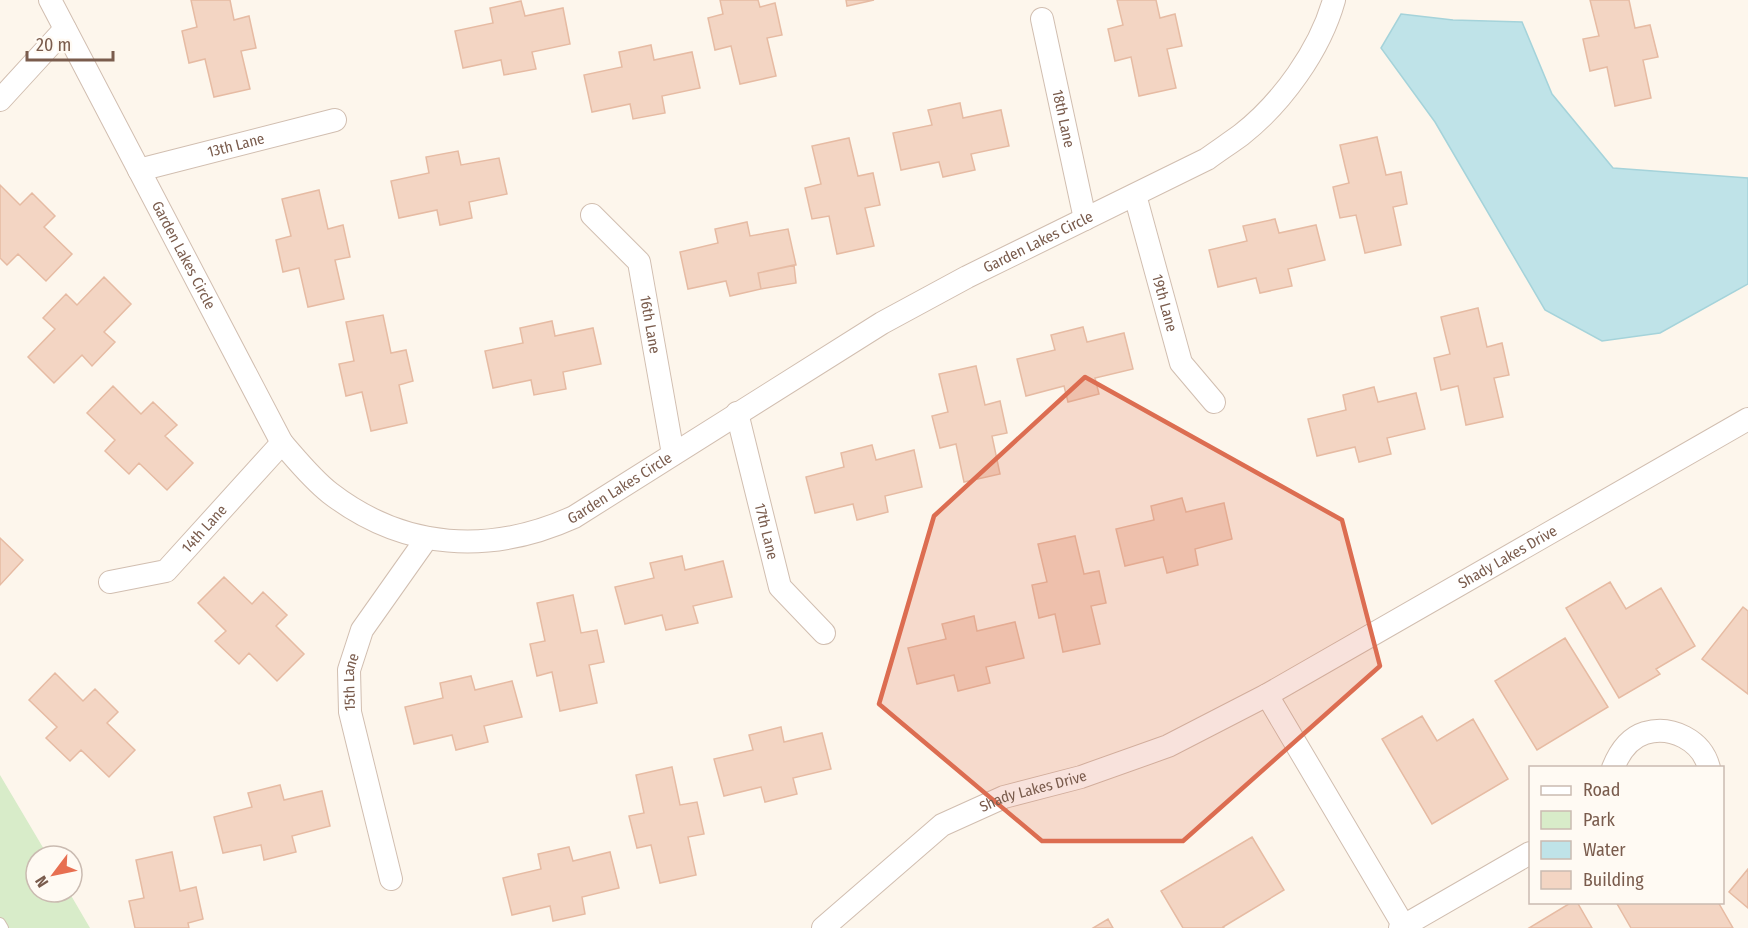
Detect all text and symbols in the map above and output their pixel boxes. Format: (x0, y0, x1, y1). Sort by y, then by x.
scale bar (27, 24, 112, 62)
text: 20 m (36, 34, 71, 56)
street label: 18th Lane (1048, 88, 1078, 149)
street label: 13th Lane (205, 129, 266, 161)
street label: Garden Lakes Circle (148, 198, 219, 312)
street label: Garden Lakes Circle (980, 208, 1096, 277)
street label: 19th Lane (1148, 272, 1181, 334)
street label: 16th Lane (636, 294, 664, 355)
street label: Garden Lakes Circle (565, 449, 675, 528)
street label: 14th Lane (178, 501, 231, 557)
street label: 17th Lane (751, 501, 782, 562)
street label: Shady Lakes Drive (1455, 522, 1560, 592)
street label: 15th Lane (340, 651, 363, 711)
legend (1529, 766, 1724, 904)
street label: Shady Lakes Drive (977, 767, 1089, 816)
text: Road (1583, 779, 1620, 801)
text: Park (1583, 809, 1616, 831)
text: Water (1583, 839, 1626, 861)
north arrow (24, 844, 84, 904)
text: Building (1583, 869, 1644, 891)
text: N (31, 873, 52, 891)

